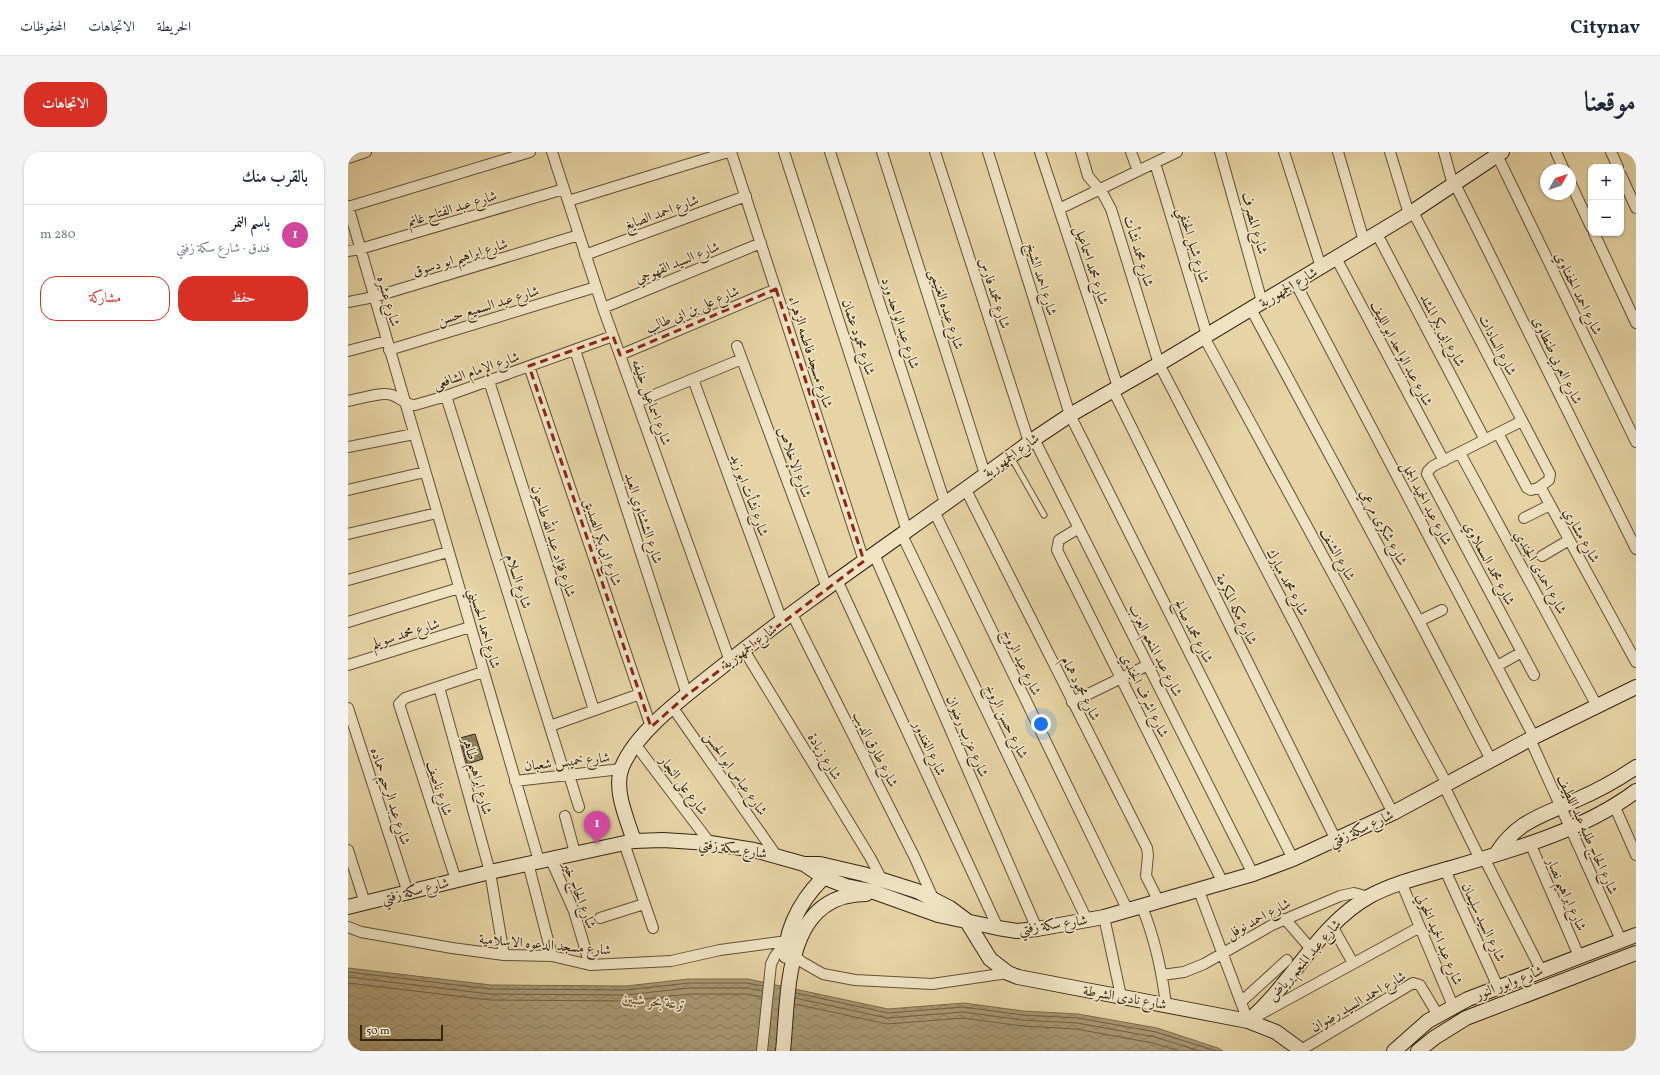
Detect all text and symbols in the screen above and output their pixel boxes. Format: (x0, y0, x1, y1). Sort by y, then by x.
text: Citynav (1570, 15, 1640, 41)
text: المحفوظات (20, 18, 66, 37)
text: الاتجاهات (88, 18, 135, 37)
text: الخريطة (157, 18, 191, 37)
button: الاتجاهات (24, 82, 107, 127)
text: موقعنا (1584, 84, 1636, 123)
north arrow (1540, 164, 1576, 200)
map controls (1588, 164, 1624, 236)
button: + (1588, 164, 1624, 200)
text: بالقرب منك (242, 166, 308, 189)
street label: شارع عبد الفتاح غانم (405, 187, 500, 234)
street label: شارع المصرف (1235, 190, 1271, 257)
street label: شارع احمد الصايغ (622, 191, 703, 239)
button: − (1588, 200, 1624, 236)
street label: شارع شبل الحنفي (1169, 205, 1213, 287)
text: باسم النمر (231, 213, 270, 234)
street label: شارع محمد نشأت (1117, 213, 1159, 290)
street label: شارع محمد اسماعيل (1068, 224, 1112, 308)
text: 280 m (40, 226, 76, 244)
text: 1 (292, 226, 298, 244)
street label: شارع ابراهيم ابو دسوق (410, 235, 511, 285)
street label: شارع السيد القهوجي (632, 238, 723, 290)
text: فندق · شارع سكة زفتي (176, 240, 270, 258)
street label: شارع احمد الشيخ (1019, 241, 1061, 319)
street label: شارع احمد الحفناوي (1549, 249, 1606, 339)
street label: شارع محمد فارس (972, 256, 1014, 332)
street label: شارع الجمهورية (1256, 263, 1322, 314)
street label: شارع عبده الغنيمى (923, 267, 968, 353)
street label: شارع عشره (370, 274, 404, 329)
street label: شارع عبد الواحد ورد (875, 275, 923, 372)
button: مشاركة (40, 276, 170, 321)
button: حفظ (178, 276, 308, 321)
street label: شارع عبد السميع حسن (435, 282, 543, 334)
street label: شارع على بن ابى طالب (643, 282, 743, 340)
street label: شارع ابى بكر المشد (1414, 291, 1469, 371)
street label: شارع مسجد فاطمه الزهراء (782, 294, 837, 411)
street label: شارع محمود عثمان (835, 297, 879, 378)
street label: شارع عبد الواحد ابو الليف (1364, 298, 1437, 410)
street label: شارع السادات (1472, 312, 1520, 380)
street label: شارع العربي طنطاوى (1526, 314, 1586, 408)
street label: شارع الإمام الشافعى (431, 348, 523, 397)
street label: شارع اسماعيل خليفه (625, 357, 675, 449)
street label: شارع الإخلاص (771, 424, 815, 501)
street label: شارع الجمهورية (980, 429, 1044, 484)
street label: شارع نشأت ابو زيد (724, 451, 774, 540)
street label: شارع عبد الحميد الجمل (1395, 458, 1456, 550)
street label: شارع الششتاوي العبد (618, 470, 666, 567)
street label: شارع فؤاد عبد الله طاحون (525, 482, 583, 600)
street label: شارع شكرى مرعي (1354, 486, 1411, 570)
street label: شارع ابى بكر الصديق (577, 496, 625, 589)
street label: شارع مشاري (1557, 505, 1604, 567)
street label: شارع محمد السملاوي (1458, 518, 1519, 610)
street label: شارع الشنف (1313, 525, 1359, 585)
street label: شارع احمدى الجندي (1508, 527, 1571, 619)
street label: شارع محمد مبارك (1260, 546, 1312, 620)
street label: شارع السلام (498, 552, 535, 612)
street label: شارع مكه المكرمة (1209, 571, 1261, 649)
street label: شارع احمد الحسيني (461, 586, 504, 672)
street label: شارع محمد صالح (1167, 596, 1217, 668)
street label: شارع عبد المنعم العزب (1120, 601, 1186, 702)
street label: شارع محمد سويلم (369, 615, 443, 658)
street label: شارع الجمهورية (718, 620, 782, 675)
street label: شارع عيد الروخ (995, 626, 1045, 700)
street label: شارع اشرف الجندي (1114, 650, 1172, 742)
street label: شارع محمود همام (1053, 653, 1104, 725)
street label: شارع حسن الروخ (978, 681, 1032, 763)
street label: شارع عزب رضوان (940, 693, 992, 781)
street label: شارع طارق الديب (846, 708, 902, 791)
your location (1031, 714, 1051, 734)
street label: شارع الغندور (906, 716, 950, 780)
street label: شارع عباس ابو الحسن (698, 728, 771, 820)
street label: شارع زيادة (801, 730, 845, 784)
street label: شارع ابراهيم طاهر (454, 734, 496, 818)
street label: شارع عبد الرحيم حماده (362, 745, 414, 849)
street label: شارع خميس شعبان (523, 749, 611, 777)
street label: شارع على النجار (652, 751, 711, 820)
street label: شارع ناصف (420, 759, 456, 819)
street label: شارع الحاج طلبه عبد اللطيف (1550, 772, 1622, 898)
street label: شارع سكة زفتي (1326, 806, 1398, 854)
pin: 1 (584, 811, 610, 844)
street label: شارع سكة زفتي (697, 835, 768, 866)
street label: شارع ابراهيم نصار (1537, 853, 1590, 936)
street label: شارع الحاج خير (555, 857, 600, 933)
street label: شارع سكة زفتي (380, 874, 452, 911)
street label: شارع السيد سليمان (1455, 880, 1509, 966)
street label: شارع عبد الحميد الخولي (1410, 891, 1467, 989)
street label: شارع احمد نوفل (1223, 894, 1295, 945)
street label: شارع سكة زفتي (1018, 911, 1089, 942)
street label: شارع عبد المنعم رياض (1264, 916, 1349, 1008)
street label: شارع مسجد الدعوه الاسلامية (478, 930, 612, 962)
street label: شارع وابور النور (1471, 962, 1546, 1007)
street label: شارع احمد السيد رضوان (1308, 967, 1410, 1038)
street label: شارع نادى الشرطة (1081, 982, 1168, 1016)
water label: ترعة بحر شبين (621, 989, 687, 1016)
scale bar (360, 1023, 443, 1042)
text: 50 m (366, 1024, 390, 1039)

